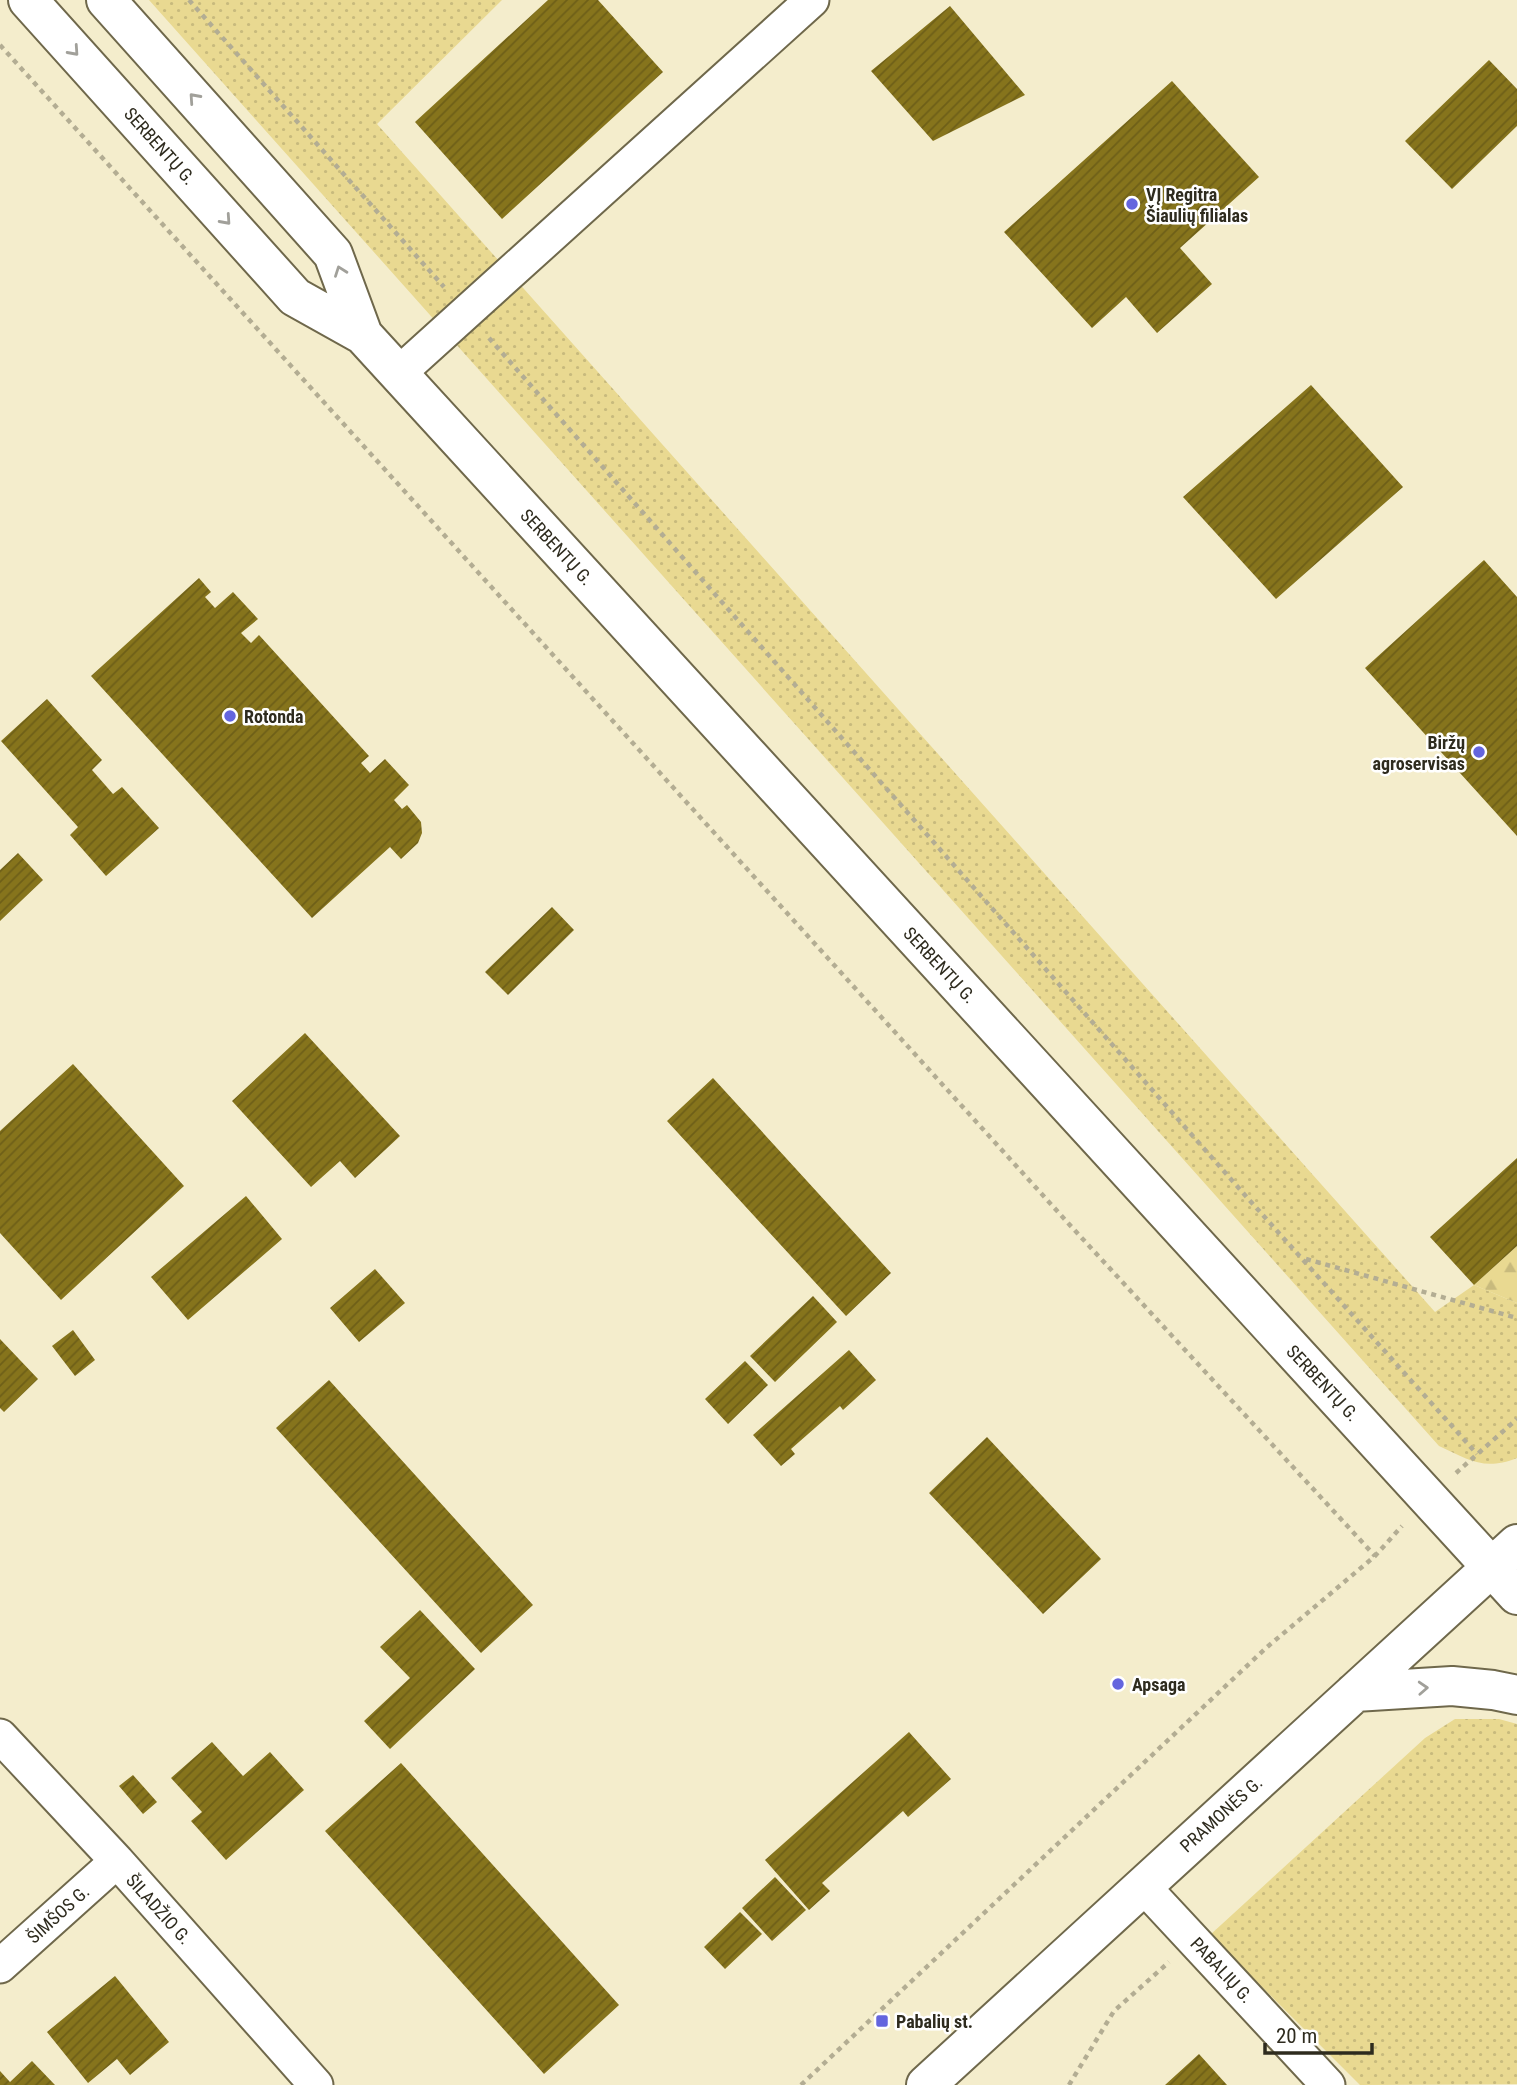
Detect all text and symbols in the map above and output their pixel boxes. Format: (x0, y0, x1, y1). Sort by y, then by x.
one-way arrow (66, 43, 78, 56)
one-way arrow (190, 93, 202, 106)
street label: SERBENTŲ G. (120, 103, 200, 189)
place label: VĮ Regitra Šiaulių filialas (1146, 184, 1248, 226)
marker: VĮ Regitra Šiaulių filialas (1124, 196, 1140, 212)
one-way arrow (218, 212, 230, 225)
one-way arrow (334, 266, 348, 278)
street label: SERBENTŲ G. (516, 505, 598, 589)
place label: Rotonda (244, 706, 303, 727)
marker: Rotonda (222, 708, 238, 724)
place label: Biržų agroservisas (1373, 732, 1465, 774)
marker: Biržų agroservisas (1471, 744, 1487, 760)
street label: SERBENTŲ G. (899, 923, 981, 1007)
street label: SERBENTŲ G. (1282, 1341, 1364, 1425)
place label: Apsaga (1132, 1674, 1185, 1695)
marker: Apsaga (1110, 1676, 1126, 1692)
one-way arrow (1418, 1681, 1429, 1696)
street label: PRAMONĖS G. (1176, 1772, 1266, 1856)
street label: ŠILADŽIO G. (122, 1870, 196, 1948)
street label: ŠIMŠOS G. (23, 1881, 93, 1947)
street label: PABALIŲ G. (1186, 1933, 1258, 2007)
place label: Pabalių st. (896, 2011, 973, 2032)
scale bar (1265, 2011, 1372, 2056)
marker: Pabalių st. (874, 2013, 890, 2029)
text: 20 m (1276, 2024, 1317, 2048)

